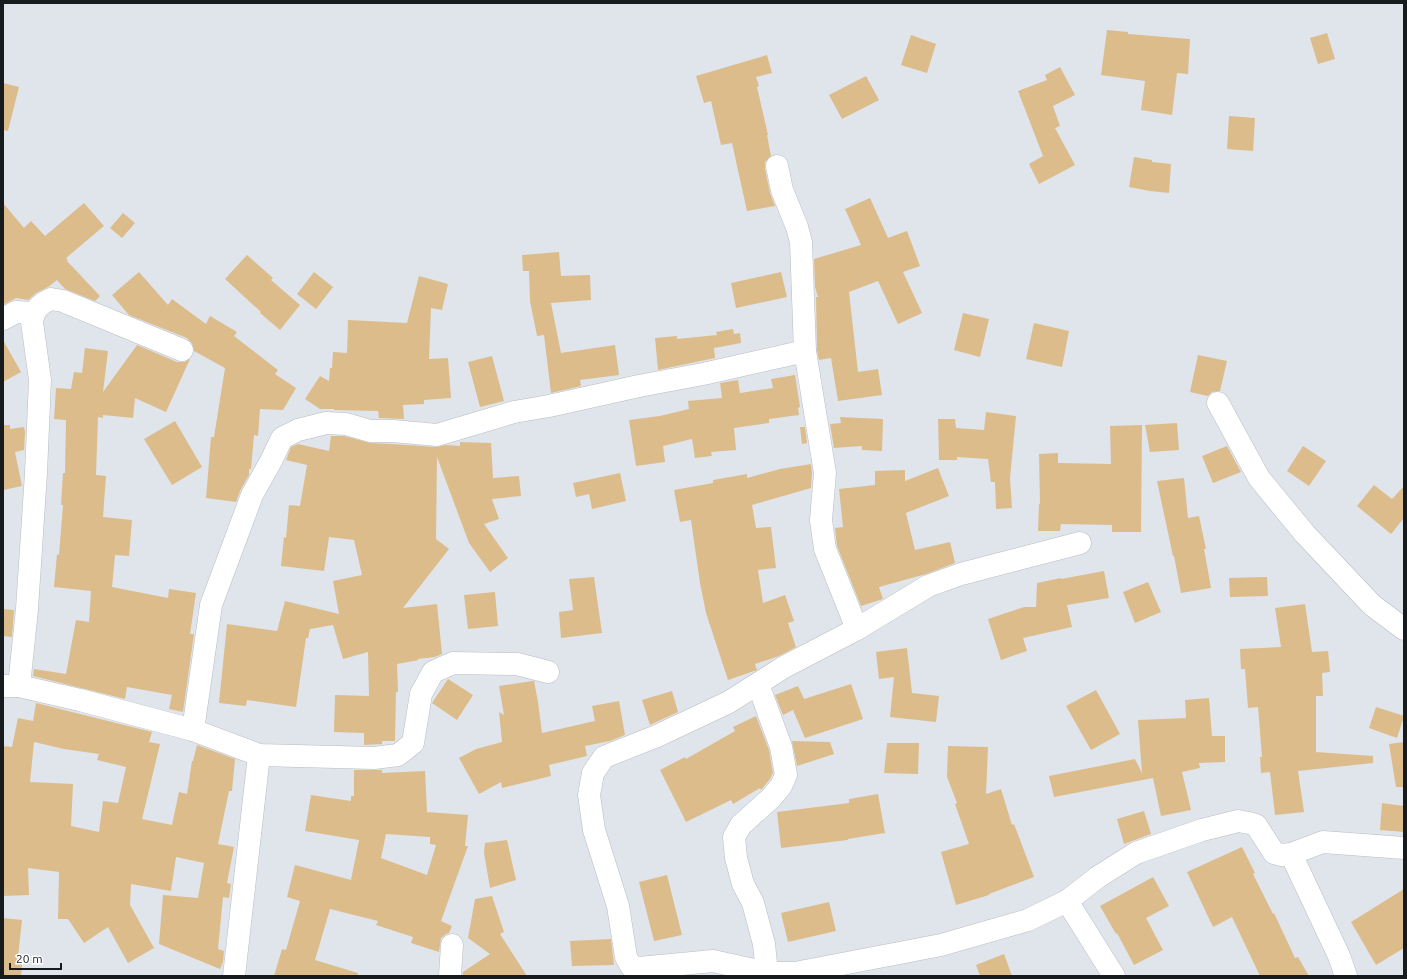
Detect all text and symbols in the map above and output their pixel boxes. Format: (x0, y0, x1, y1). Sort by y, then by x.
scale bar (10, 945, 61, 971)
text: 20 m (16, 952, 43, 965)

